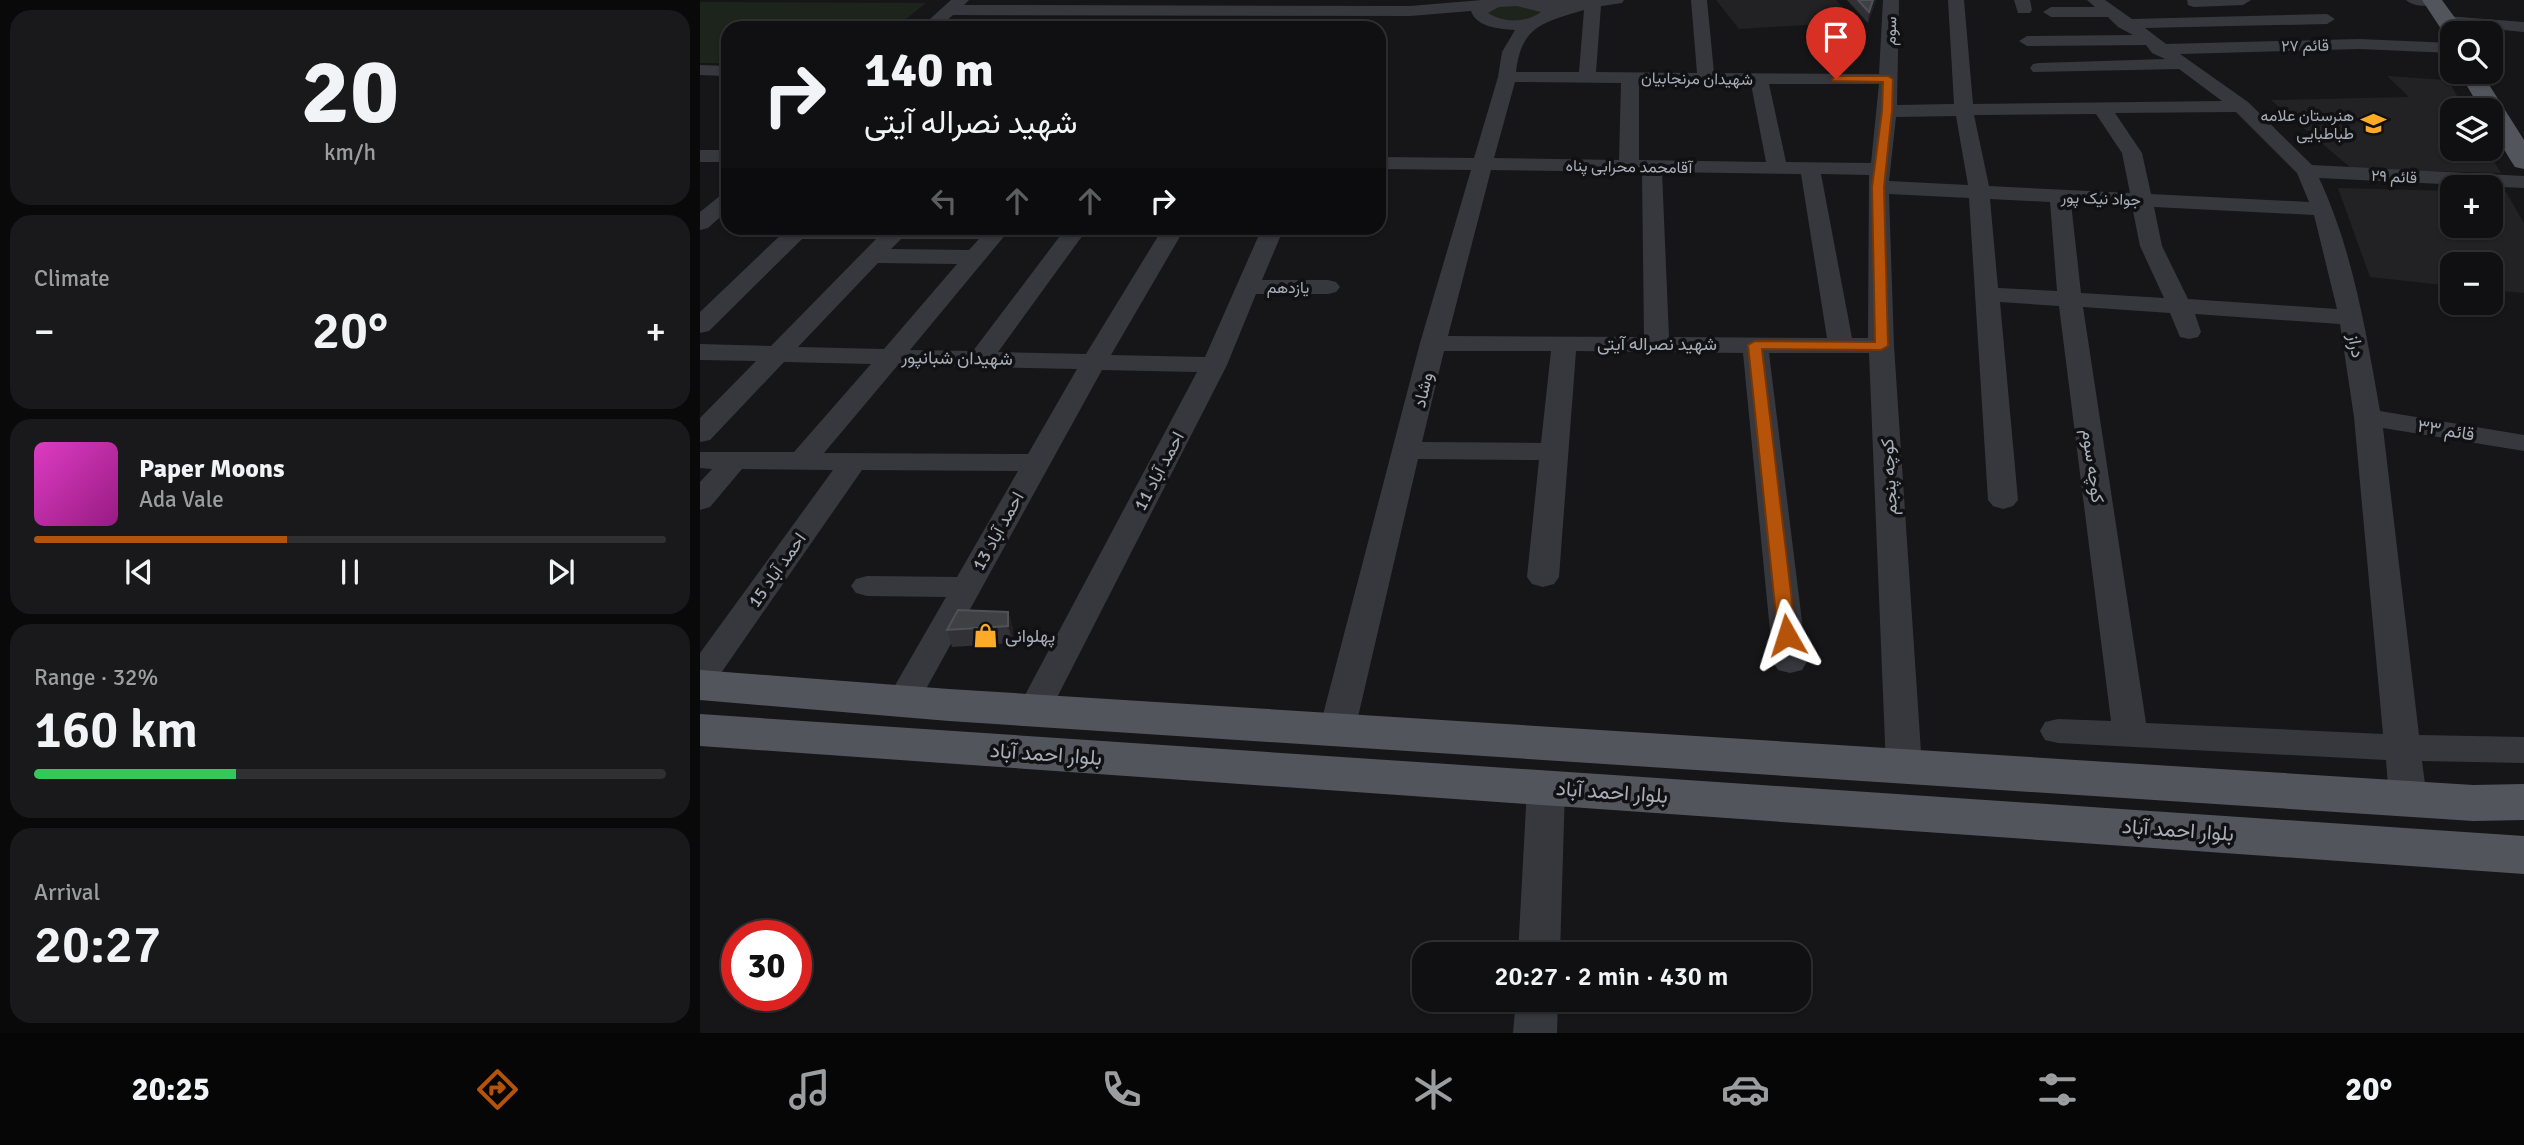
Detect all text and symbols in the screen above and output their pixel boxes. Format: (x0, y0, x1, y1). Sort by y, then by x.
pin (1806, 7, 1866, 79)
street label: سوم (1880, 16, 1902, 46)
icon: arrive (1817, 18, 1855, 56)
map controls (2440, 21, 2503, 315)
button: search (2440, 21, 2503, 84)
text: 20 (301, 36, 399, 149)
street label: قائم ۲۷ (2281, 36, 2329, 56)
text: 140 m (864, 40, 994, 100)
icon: right (749, 49, 840, 140)
street label: شهیدان مرنجابیان (1641, 68, 1753, 90)
button: layers (2440, 98, 2503, 161)
text: شهید نصراله آیتی (864, 103, 1078, 142)
place label: هنرستان علامه طباطبایی (2260, 106, 2354, 144)
school or university icon: هنرستان علامه طباطبایی (2360, 110, 2388, 138)
text: km/h (324, 138, 376, 167)
street label: آقامحمد محرابی پناه (1565, 156, 1694, 179)
street label: قائم ۲۹ (2370, 166, 2418, 188)
button: + (2440, 175, 2503, 238)
icon: left (925, 182, 963, 220)
icon: ahead (998, 182, 1036, 220)
icon: ahead (1071, 182, 1109, 220)
icon: right (1144, 182, 1182, 220)
street label: جواد نیک پور (2060, 188, 2142, 211)
button: − (2440, 252, 2503, 315)
text: Climate (34, 264, 110, 293)
street label: یازدهم (1267, 278, 1309, 298)
text: 20° (312, 299, 388, 363)
text: − (34, 308, 55, 355)
text: + (645, 308, 666, 355)
street label: دراز (2343, 331, 2369, 360)
street label: شهید نصراله آیتی (1597, 333, 1717, 355)
street label: شهیدان شبانپور (900, 346, 1013, 371)
street label: وشاد (1408, 370, 1438, 410)
street label: قائم ۳۳ (2416, 415, 2476, 446)
street label: احمد آباد 11 (1129, 428, 1189, 514)
street label: کوچه سوم (2076, 428, 2109, 504)
street label: کوچه پنجم (1876, 438, 1903, 516)
text: Paper Moons (139, 453, 285, 485)
text: Ada Vale (139, 485, 224, 514)
street label: احمد آباد 13 (967, 488, 1029, 574)
street label: احمد آباد 15 (743, 528, 811, 612)
icon: previous (120, 553, 158, 591)
icon: pause (331, 553, 369, 591)
icon: next (542, 553, 580, 591)
position arrow (1750, 598, 1824, 672)
shop icon: پهلوانی (971, 622, 999, 650)
place label: پهلوانی (1005, 625, 1055, 648)
text: Range · 32% (34, 663, 158, 692)
text: 160 km (34, 698, 198, 762)
street label: بلوار احمد آباد (989, 737, 1103, 771)
street label: بلوار احمد آباد (1555, 775, 1669, 809)
street label: بلوار احمد آباد (2121, 813, 2235, 847)
text: Arrival (34, 878, 100, 907)
text: 20:27 (34, 913, 161, 977)
speed limit sign: 30 (721, 920, 812, 1011)
text: 20:27 · 2 min · 430 m (1495, 961, 1728, 993)
icon: directions (473, 1065, 522, 1114)
icon: music (785, 1065, 834, 1114)
icon: phone (1097, 1065, 1146, 1114)
icon: climate (1409, 1065, 1458, 1114)
icon: car (1721, 1065, 1770, 1114)
icon: filters (2033, 1065, 2082, 1114)
text: 20:25 (132, 1070, 210, 1109)
text: 20° (2345, 1070, 2392, 1109)

